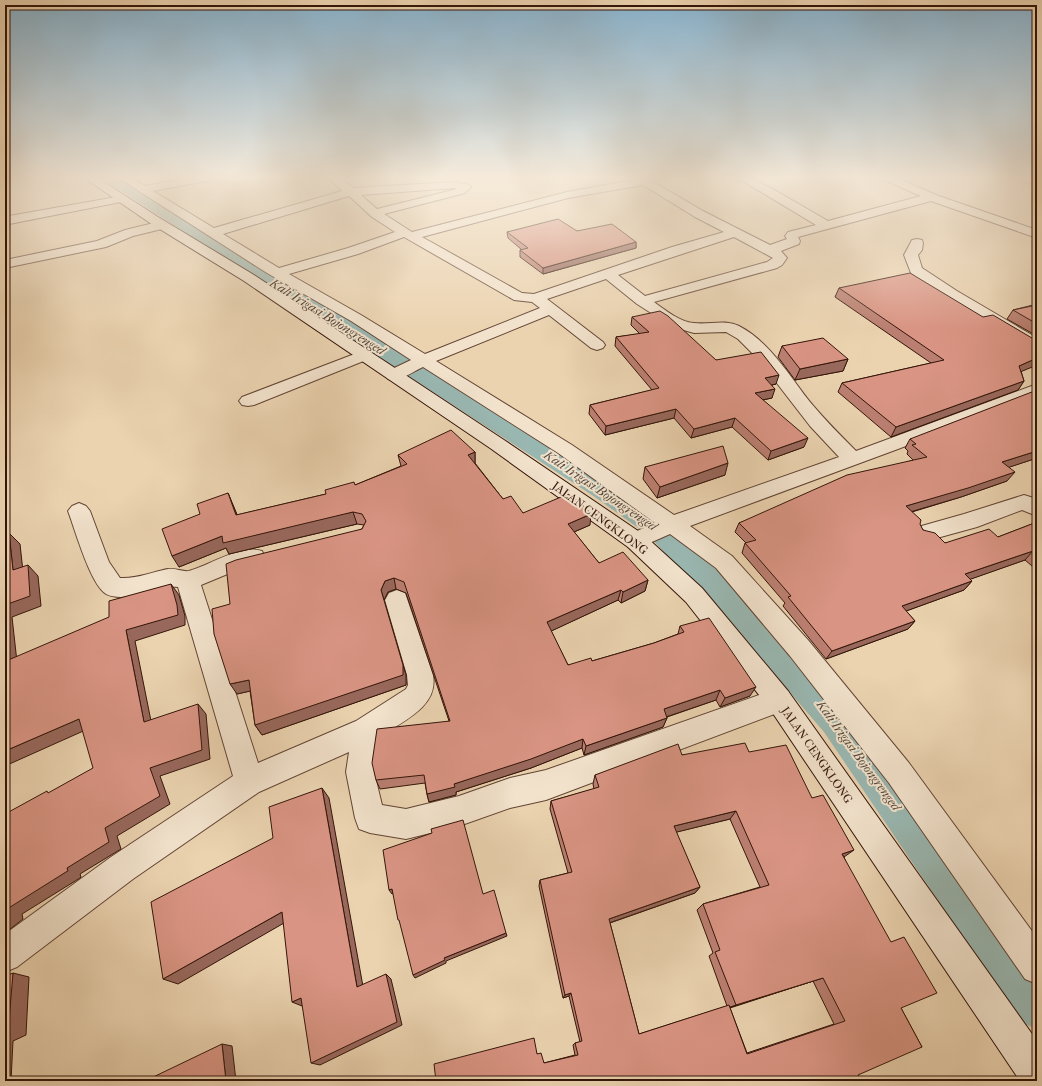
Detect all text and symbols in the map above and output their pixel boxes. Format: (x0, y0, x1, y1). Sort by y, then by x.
water label: Kali Irigasi Bojongrenged (267, 274, 390, 359)
water label: Kali Irigasi Bojongrenged (541, 446, 662, 535)
street label: JALAN CENGKLONG (549, 478, 651, 558)
water label: Kali Irigasi Bojongrenged (813, 696, 905, 815)
street label: JALAN CENGKLONG (778, 703, 856, 806)

